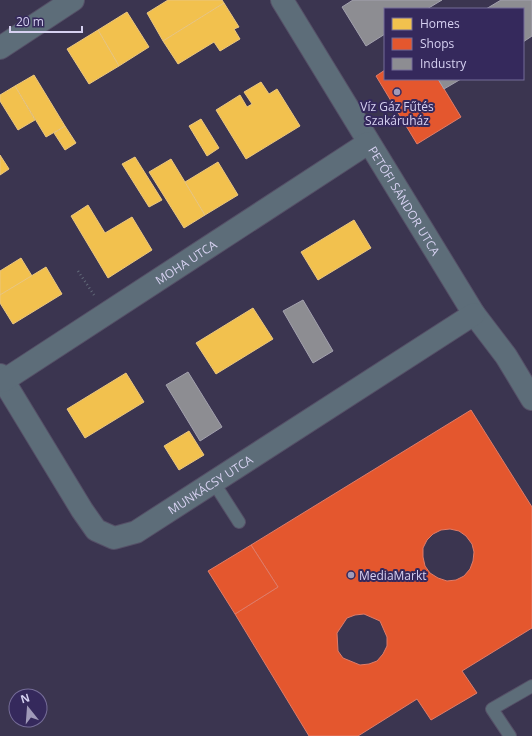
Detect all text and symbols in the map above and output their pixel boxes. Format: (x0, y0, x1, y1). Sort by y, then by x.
scale bar (10, 8, 82, 34)
legend (384, 8, 524, 80)
text: 20 m (16, 13, 44, 30)
text: Homes (420, 15, 460, 32)
text: Shops (420, 35, 455, 52)
text: Industry (420, 55, 467, 72)
marker: Víz Gáz Fűtés Szakáruház (392, 87, 402, 97)
place label: Víz Gáz Fűtés Szakáruház (360, 98, 434, 129)
street label: PETŐFI SÁNDOR UTCA (365, 143, 445, 259)
street label: MOHA UTCA (152, 235, 220, 288)
street label: MUNKÁCSY UTCA (164, 450, 256, 518)
place label: MediaMarkt (359, 567, 427, 584)
marker: MediaMarkt (346, 570, 356, 580)
north arrow (8, 688, 48, 728)
text: N (18, 689, 31, 706)

